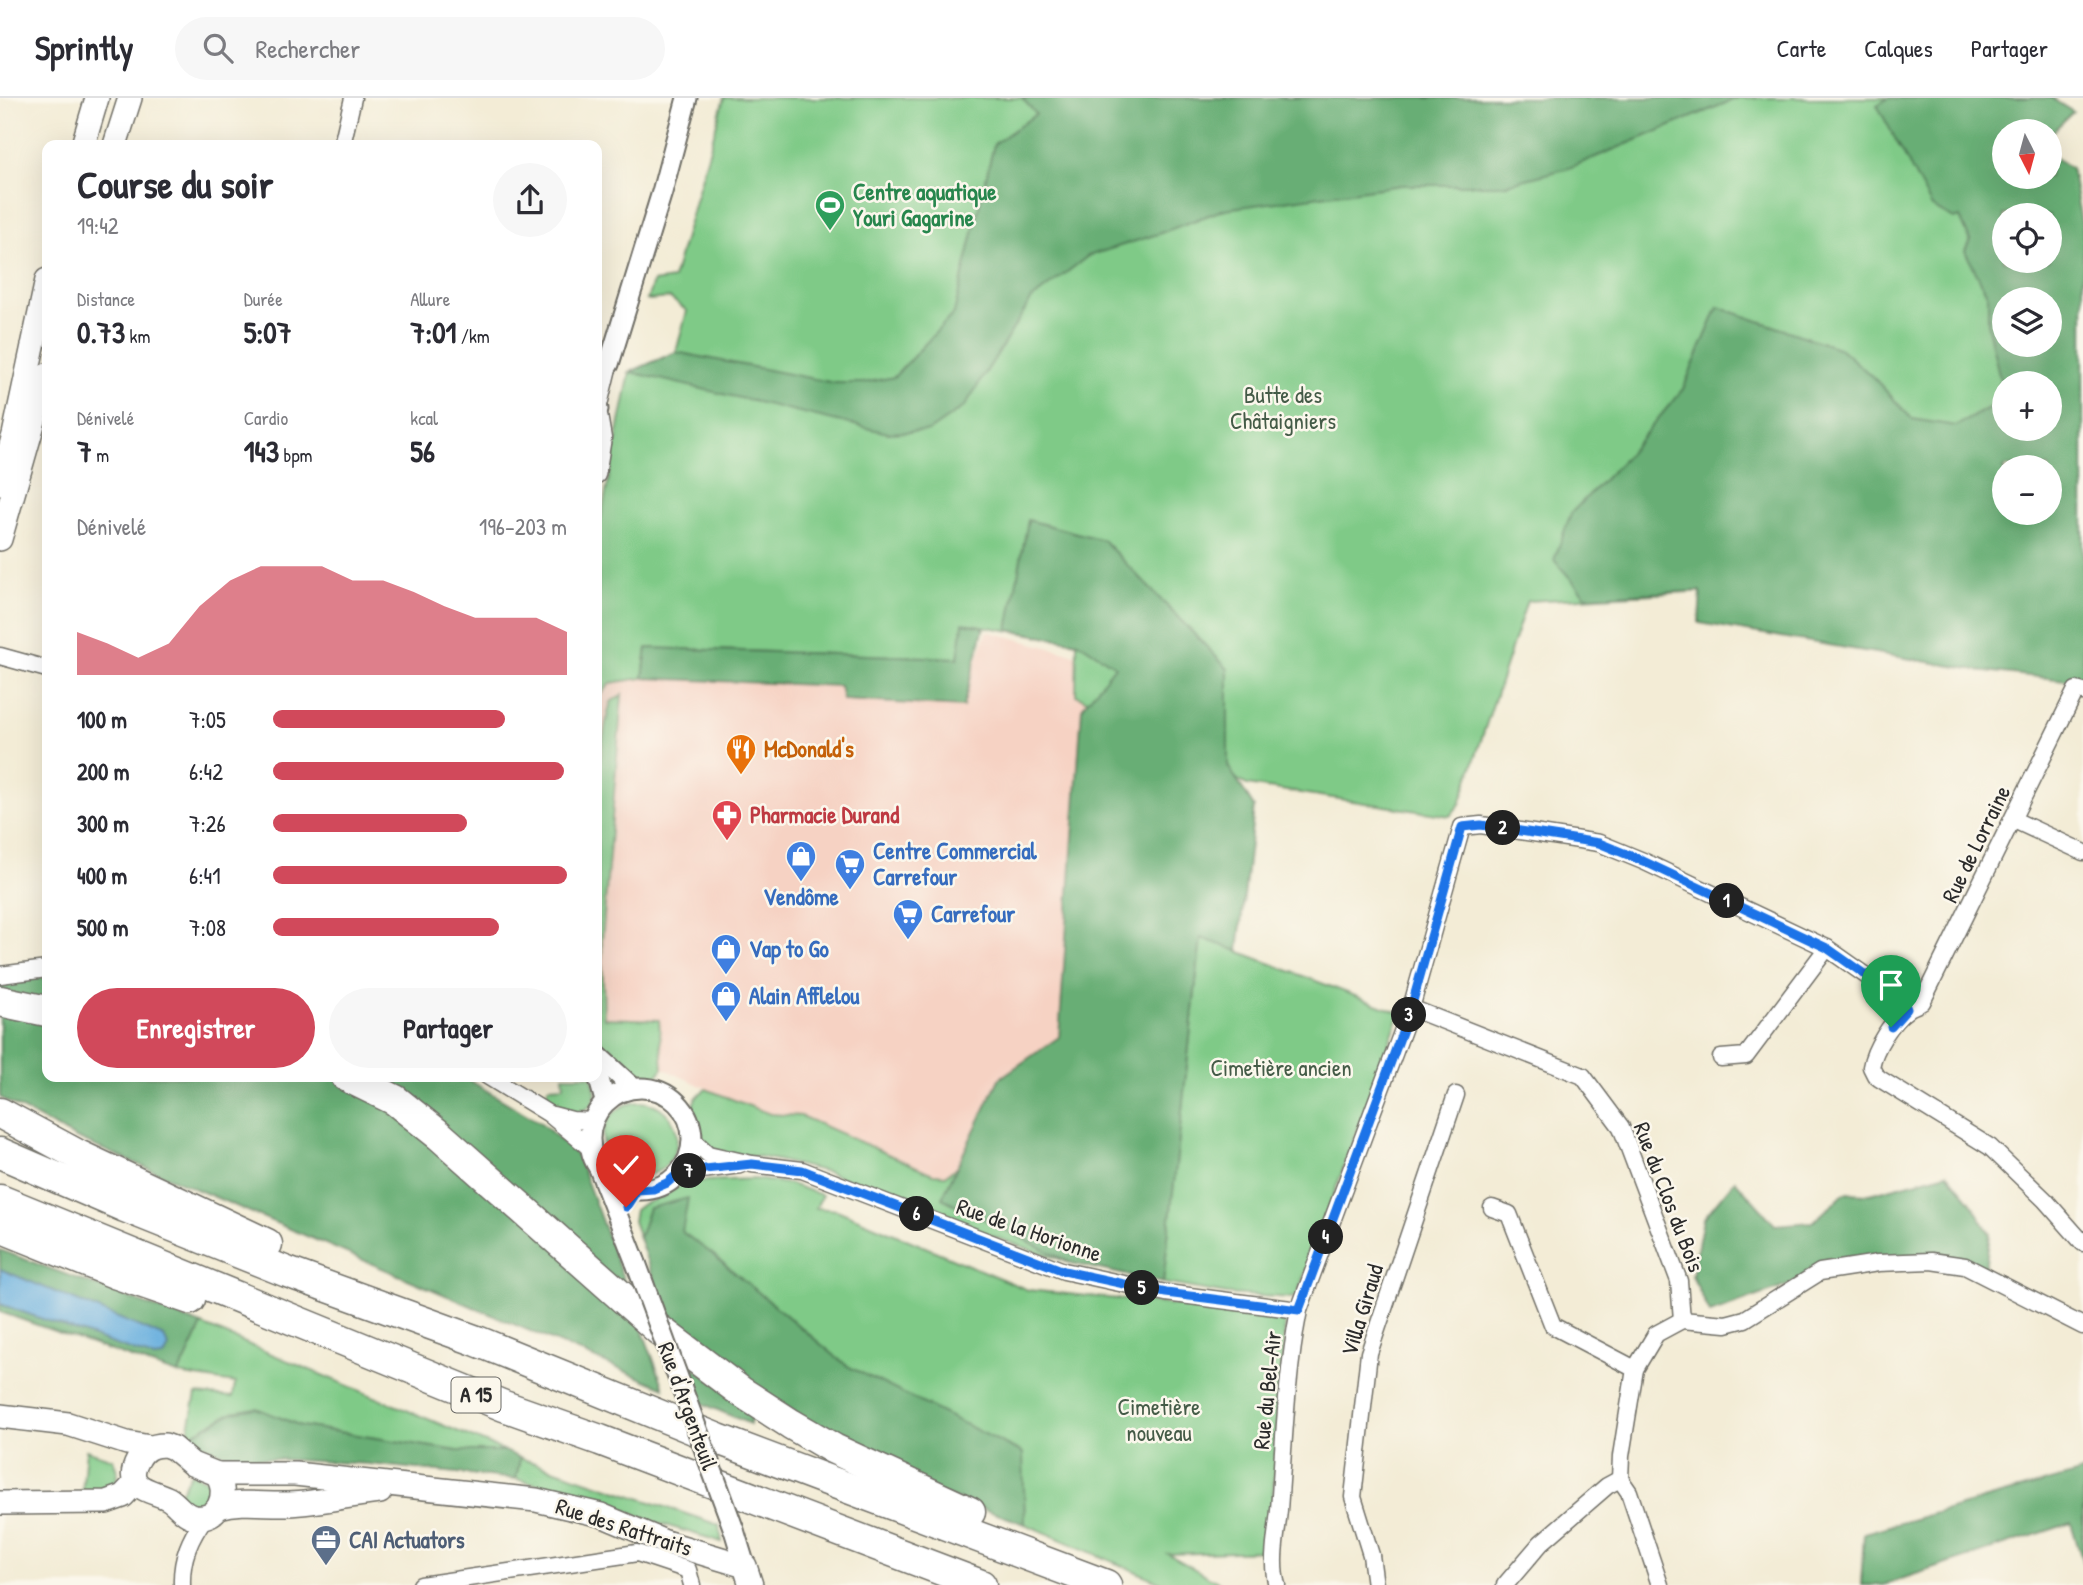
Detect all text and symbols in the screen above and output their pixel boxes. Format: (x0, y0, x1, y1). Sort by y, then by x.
search box (175, 17, 665, 80)
text: Sprintly (35, 26, 133, 70)
icon: search (199, 29, 237, 67)
text: Rechercher (255, 31, 360, 66)
text: Carte (1777, 32, 1826, 64)
text: Calques (1864, 32, 1933, 64)
text: Partager (1971, 32, 2048, 64)
north arrow (1992, 119, 2062, 189)
map controls (1992, 119, 2062, 525)
text: Course du soir (77, 158, 273, 210)
button: share (493, 163, 567, 237)
place label: Centre aquatique Youri Gagarine (853, 176, 997, 234)
sports icon: Centre aquatique Youri Gagarine (813, 188, 847, 232)
button: locate (1992, 203, 2062, 273)
text: 19:42 (77, 210, 119, 241)
text: Distance (77, 286, 135, 312)
text: Durée (244, 286, 283, 312)
text: Allure (410, 286, 450, 312)
button: layers (1992, 287, 2062, 357)
text: 0.73 (77, 312, 125, 352)
text: 5:07 (244, 312, 292, 352)
text: 7:01 (410, 312, 456, 352)
text: km (125, 323, 150, 349)
text: /km (456, 323, 490, 349)
button: + (1992, 371, 2062, 441)
park label: Butte des Châtaigniers (1230, 379, 1336, 436)
text: Dénivelé (77, 405, 134, 431)
text: Cardio (244, 405, 288, 431)
text: kcal (410, 405, 438, 431)
text: 7 (77, 431, 92, 471)
text: 143 (244, 431, 279, 471)
text: 56 (410, 431, 435, 471)
text: m (92, 442, 109, 468)
text: bpm (279, 442, 313, 468)
button: − (1992, 455, 2062, 525)
text: Dénivelé (77, 511, 146, 542)
text: 196–203 m (479, 511, 567, 542)
text: 100 m (77, 704, 127, 735)
text: 7:05 (189, 704, 226, 735)
restaurant icon: McDonald's (724, 732, 758, 776)
place label: McDonald's (764, 733, 854, 764)
text: 200 m (77, 756, 129, 787)
text: 6:42 (189, 756, 223, 787)
street label: Rue de Lorraine (1934, 780, 2017, 908)
pharmacy icon: Pharmacie Durand (710, 798, 744, 842)
place label: Pharmacie Durand (750, 799, 899, 830)
text: 300 m (77, 808, 129, 839)
text: 7:26 (189, 808, 226, 839)
pin: 2 (1486, 810, 1520, 846)
text: 2 (1498, 814, 1507, 840)
place label: Centre Commercial Carrefour (873, 835, 1038, 892)
shop icon: Vendôme (784, 839, 818, 883)
supermarket icon: Centre Commercial Carrefour (833, 847, 867, 891)
text: 400 m (77, 860, 127, 891)
text: 6:41 (189, 860, 221, 891)
place label: Vendôme (763, 881, 840, 912)
pin: 1 (1710, 884, 1744, 918)
text: 1 (1723, 887, 1730, 913)
supermarket icon: Carrefour (891, 897, 925, 941)
place label: Carrefour (931, 898, 1015, 929)
text: 500 m (77, 912, 128, 943)
text: 7:08 (189, 912, 226, 943)
shop icon: Vap to Go (709, 932, 743, 976)
place label: Vap to Go (749, 933, 830, 965)
pin (1861, 955, 1921, 1027)
icon: arrive (1872, 966, 1910, 1004)
shop icon: Alain Afflelou (709, 979, 743, 1023)
place label: Alain Afflelou (749, 980, 860, 1011)
button: Enregistrer (77, 988, 315, 1068)
button: Partager (329, 988, 567, 1068)
pin: 3 (1392, 998, 1426, 1032)
text: 3 (1404, 1001, 1413, 1027)
park label: Cimetière ancien (1210, 1052, 1352, 1083)
street label: Rue du Clos du Bois (1627, 1117, 1712, 1276)
pin (596, 1135, 656, 1207)
icon: check (607, 1146, 645, 1184)
pin: 7 (672, 1154, 706, 1188)
text: 7 (684, 1157, 693, 1183)
street label: Rue de la Horionne (953, 1190, 1106, 1269)
pin: 6 (900, 1196, 934, 1232)
text: 6 (913, 1200, 920, 1226)
pin: 4 (1308, 1220, 1344, 1254)
text: 4 (1322, 1223, 1329, 1249)
street label: Villa Giraud (1333, 1260, 1390, 1360)
pin: 5 (1124, 1270, 1160, 1306)
text: 5 (1137, 1274, 1146, 1300)
street label: Rue du Bel-Air (1245, 1329, 1288, 1451)
street label: Rue d'Argenteuil (651, 1337, 726, 1475)
road number: A 15 (452, 1378, 500, 1412)
park label: Cimetière nouveau (1118, 1391, 1200, 1448)
street label: Rue des Rattraits (552, 1490, 696, 1563)
office icon: CAI Actuators (309, 1523, 343, 1567)
place label: CAI Actuators (349, 1524, 465, 1555)

